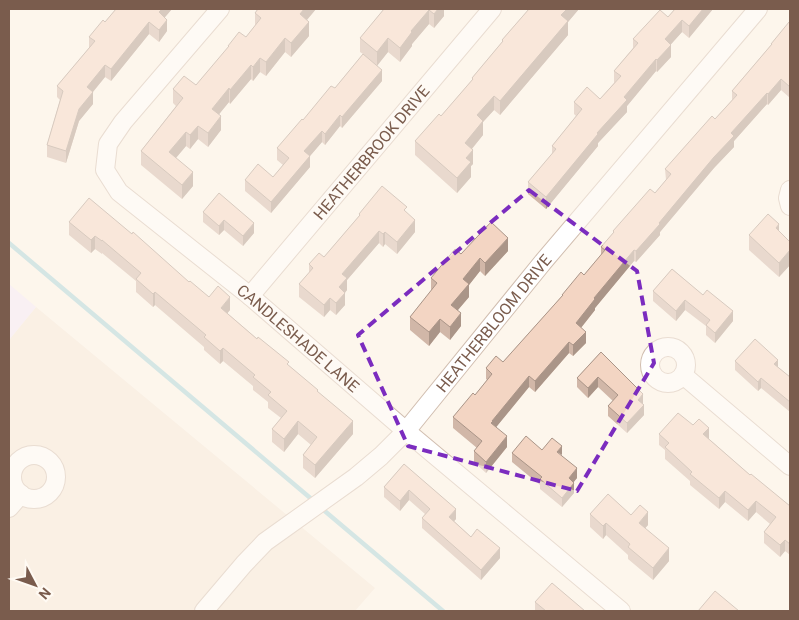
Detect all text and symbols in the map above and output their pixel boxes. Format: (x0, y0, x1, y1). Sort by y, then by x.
street label: HEATHERBROOK DRIVE (309, 81, 433, 223)
street label: HEATHERBLOOM DRIVE (432, 250, 555, 396)
street label: CANDLESHADE LANE (233, 280, 363, 396)
north arrow (10, 560, 60, 610)
text: N (36, 585, 54, 603)

